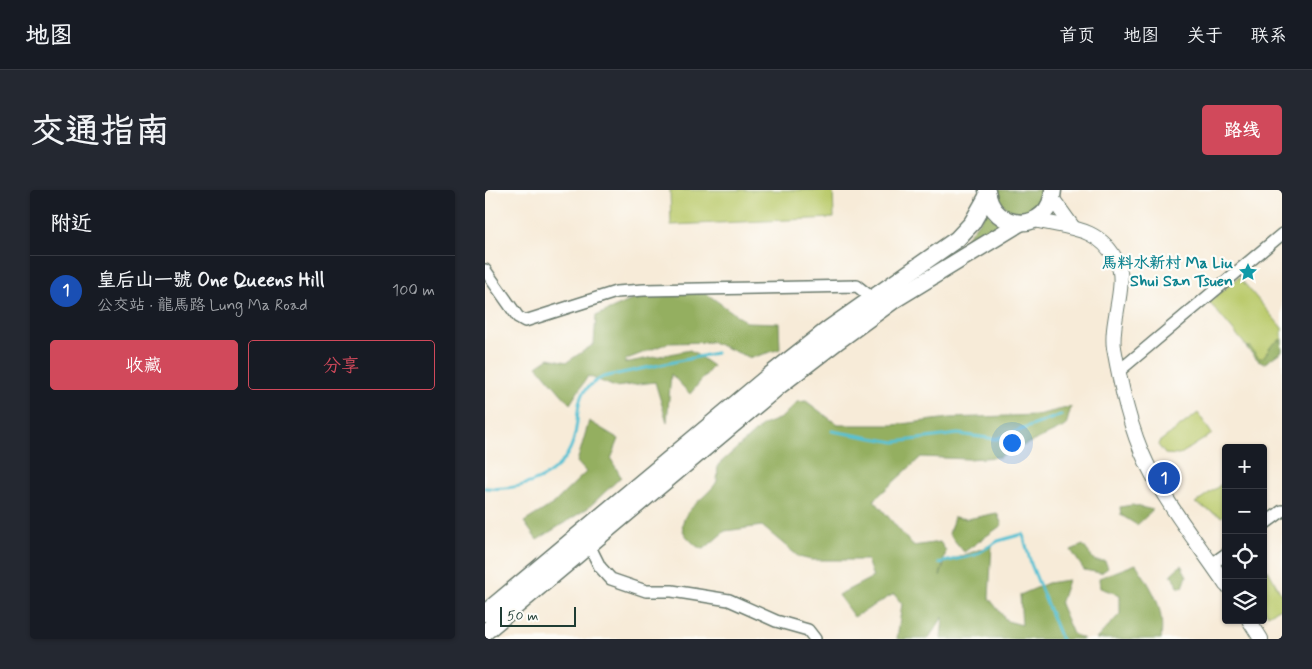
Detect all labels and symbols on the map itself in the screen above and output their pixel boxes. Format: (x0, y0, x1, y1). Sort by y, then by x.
place label: 馬料水新村 Ma Liu Shui San Tsuen (1101, 253, 1233, 292)
place icon: 馬料水新村 Ma Liu Shui San Tsuen (1237, 261, 1259, 283)
your location (999, 430, 1025, 456)
pin: 1 (1148, 459, 1180, 497)
scale bar (500, 604, 576, 627)

